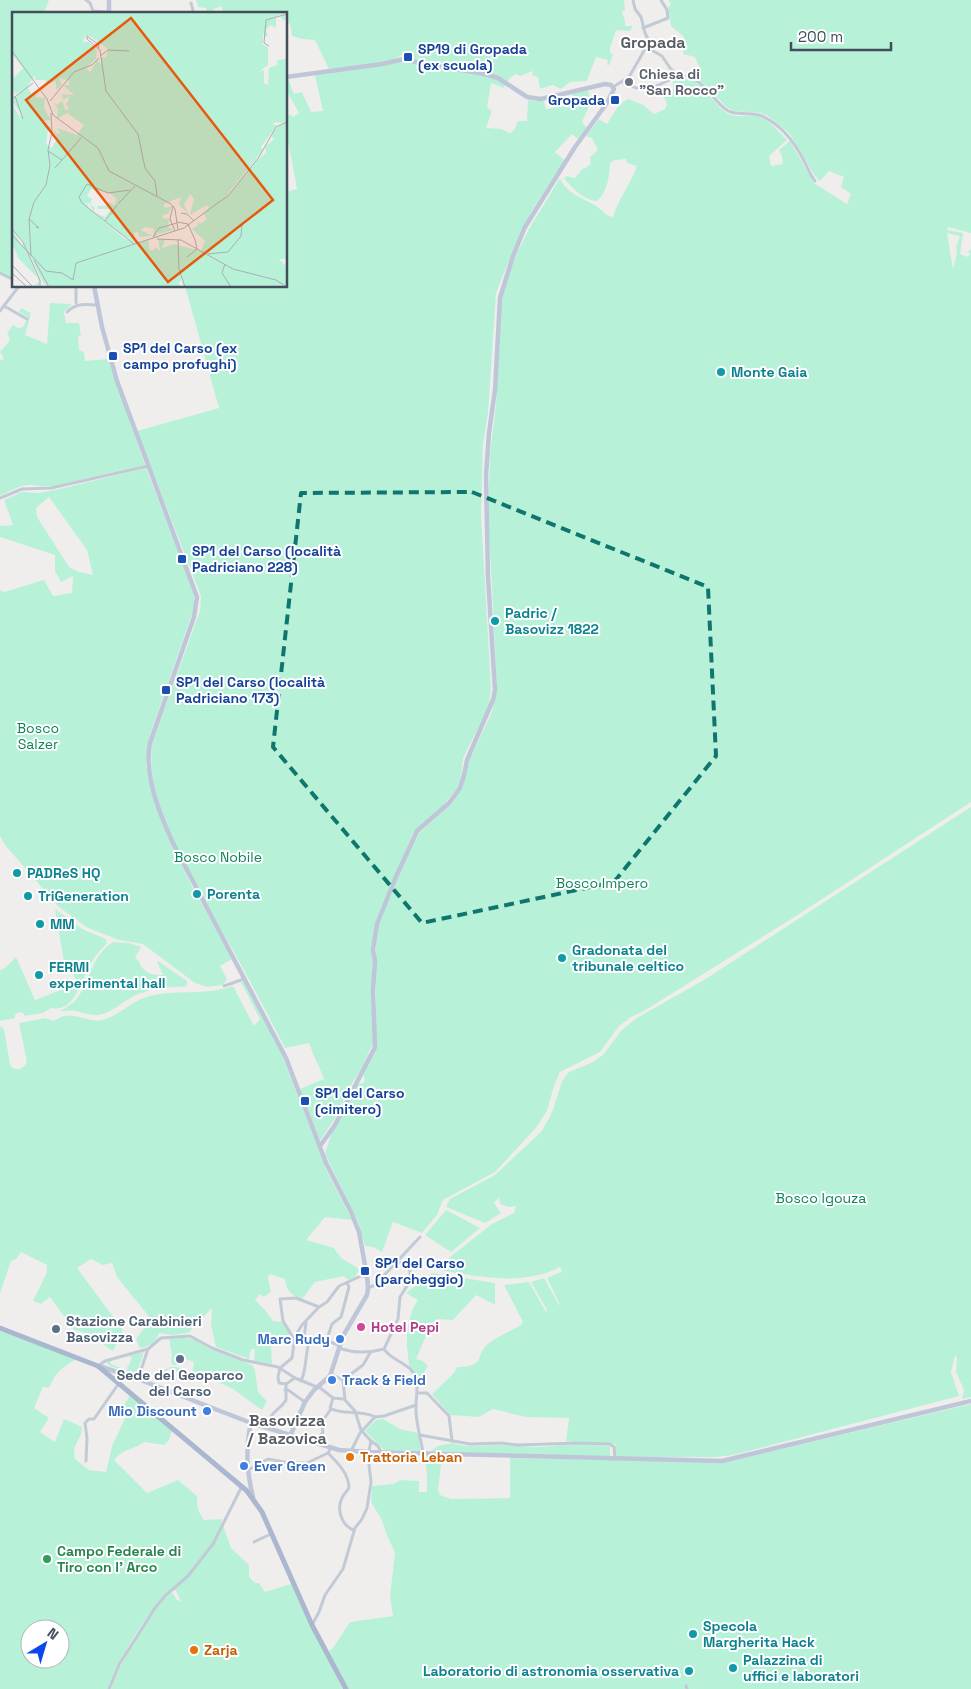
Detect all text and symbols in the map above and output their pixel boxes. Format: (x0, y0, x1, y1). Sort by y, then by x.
inset map (12, 12, 288, 288)
scale bar (791, 20, 891, 52)
text: 200 m (798, 27, 843, 46)
district label: Gropada (620, 32, 686, 53)
place label: SP19 di Gropada (ex scuola) (418, 40, 527, 74)
marker: SP19 di Gropada (ex scuola) (402, 51, 414, 63)
place label: Chiesa di "San Rocco" (639, 65, 724, 99)
marker: Chiesa di "San Rocco" (623, 76, 635, 88)
place label: Gropada (548, 91, 605, 109)
marker: Gropada (609, 94, 621, 106)
place label: SP1 del Carso (ex campo profughi) (123, 339, 237, 373)
marker: SP1 del Carso (ex campo profughi) (107, 350, 119, 362)
place label: Monte Gaia (731, 363, 807, 381)
marker: Monte Gaia (715, 366, 727, 378)
place label: SP1 del Carso (località Padriciano 228) (192, 542, 341, 576)
marker: SP1 del Carso (località Padriciano 228) (176, 553, 188, 565)
place label: Padric / Basovizz 1822 (505, 604, 599, 638)
marker: Padric / Basovizz 1822 (489, 615, 501, 627)
place label: SP1 del Carso (località Padriciano 173) (176, 673, 325, 707)
marker: SP1 del Carso (località Padriciano 173) (160, 684, 172, 696)
park label: Bosco Salzer (17, 719, 59, 753)
park label: Bosco Nobile (174, 848, 262, 866)
place label: PADReS HQ (27, 864, 101, 882)
marker: PADReS HQ (11, 867, 23, 879)
park label: Bosco Impero (556, 874, 648, 892)
place label: Porenta (207, 885, 260, 903)
place label: TriGeneration (38, 887, 129, 905)
marker: Porenta (191, 888, 203, 900)
marker: TriGeneration (22, 890, 34, 902)
place label: MM (50, 915, 75, 933)
marker: MM (34, 918, 46, 930)
place label: Gradonata del tribunale celtico (572, 941, 684, 975)
marker: Gradonata del tribunale celtico (556, 952, 568, 964)
place label: FERMI experimental hall (49, 958, 166, 992)
marker: FERMI experimental hall (33, 969, 45, 981)
place label: SP1 del Carso (cimitero) (315, 1084, 405, 1118)
marker: SP1 del Carso (cimitero) (299, 1095, 311, 1107)
park label: Bosco Igouza (776, 1189, 866, 1207)
place label: SP1 del Carso (parcheggio) (375, 1254, 465, 1288)
marker: SP1 del Carso (parcheggio) (359, 1265, 371, 1277)
place label: Stazione Carabinieri Basovizza (66, 1312, 202, 1346)
place label: Hotel Pepi (371, 1318, 439, 1336)
marker: Hotel Pepi (355, 1321, 367, 1333)
marker: Stazione Carabinieri Basovizza (50, 1323, 62, 1335)
place label: Marc Rudy (257, 1330, 330, 1348)
marker: Marc Rudy (334, 1333, 346, 1345)
marker: Sede del Geoparco del Carso (174, 1353, 186, 1365)
place label: Sede del Geoparco del Carso (117, 1366, 243, 1400)
place label: Track & Field (342, 1371, 426, 1389)
marker: Track & Field (326, 1374, 338, 1386)
place label: Mio Discount (108, 1402, 197, 1420)
marker: Mio Discount (201, 1405, 213, 1417)
district label: Basovizza / Bazovica (246, 1410, 327, 1449)
place label: Trattoria Leban (360, 1448, 463, 1466)
marker: Trattoria Leban (344, 1451, 356, 1463)
place label: Ever Green (254, 1457, 326, 1475)
marker: Ever Green (238, 1460, 250, 1472)
place label: Campo Federale di Tiro con l' Arco (57, 1542, 181, 1576)
marker: Campo Federale di Tiro con l' Arco (41, 1553, 53, 1565)
place label: Specola Margherita Hack (703, 1617, 815, 1651)
north arrow (20, 1619, 70, 1669)
text: N (44, 1624, 62, 1644)
marker: Specola Margherita Hack (687, 1628, 699, 1640)
place label: Zarja (204, 1641, 238, 1659)
marker: Zarja (188, 1644, 200, 1656)
place label: Palazzina di uffici e laboratori (743, 1651, 859, 1685)
place label: Laboratorio di astronomia osservativa (423, 1662, 679, 1680)
marker: Palazzina di uffici e laboratori (727, 1662, 739, 1674)
marker: Laboratorio di astronomia osservativa (683, 1665, 695, 1677)

